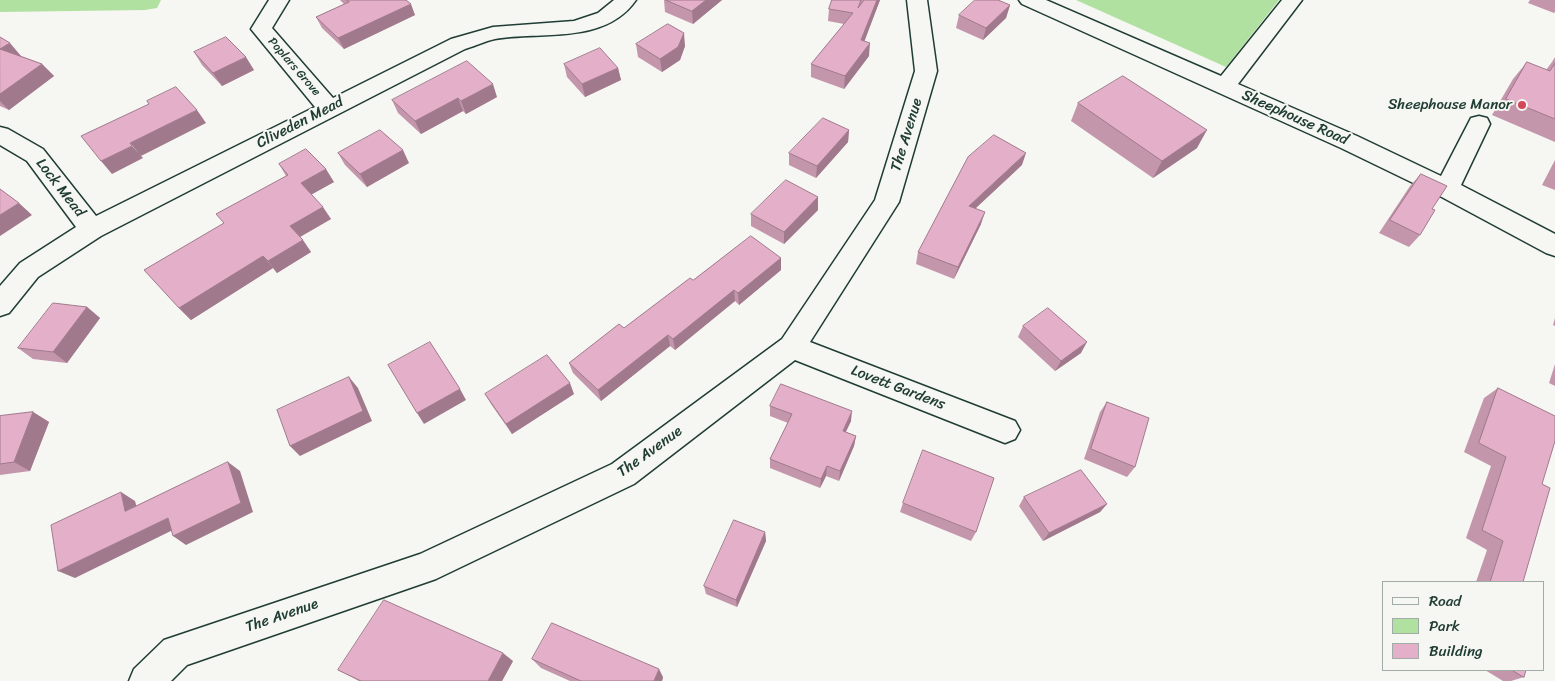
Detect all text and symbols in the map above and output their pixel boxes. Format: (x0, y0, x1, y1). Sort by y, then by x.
street label: Poplars Grove (265, 35, 323, 99)
street label: Sheephouse Road (1239, 86, 1351, 150)
street label: Cliveden Mead (254, 93, 346, 153)
street label: The Avenue (887, 96, 927, 174)
place label: Sheephouse Manor (1388, 96, 1512, 114)
marker: Sheephouse Manor (1516, 99, 1528, 111)
street label: Lock Mead (32, 155, 88, 221)
street label: Lovett Gardens (848, 362, 948, 414)
street label: The Avenue (614, 422, 686, 482)
legend (1382, 581, 1545, 671)
text: Road (1429, 588, 1461, 614)
street label: The Avenue (243, 595, 321, 637)
text: Park (1429, 613, 1460, 639)
text: Building (1429, 638, 1483, 664)

